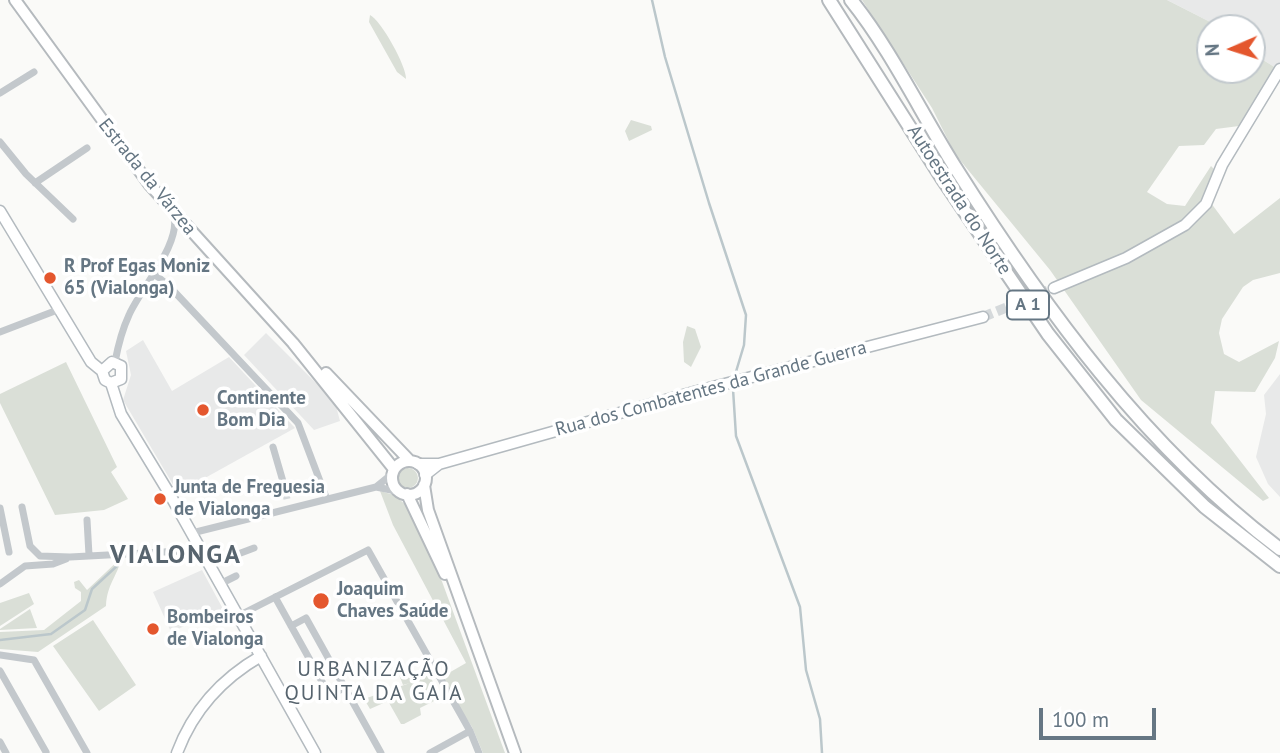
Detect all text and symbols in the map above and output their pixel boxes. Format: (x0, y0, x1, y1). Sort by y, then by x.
north arrow (1196, 14, 1266, 84)
text: N (1200, 43, 1224, 57)
street label: Estrada da Várzea (93, 114, 201, 240)
street label: Autoestrada do Norte (902, 121, 1016, 279)
place label: R Prof Egas Moniz 65 (Vialonga) (64, 256, 210, 300)
marker: R Prof Egas Moniz 65 (Vialonga) (42, 270, 58, 286)
road number: A 1 (1007, 290, 1049, 320)
street label: Rua dos Combatentes da Grande Guerra (553, 336, 869, 442)
place label: Continente Bom Dia (217, 388, 306, 432)
marker: Continente Bom Dia (195, 402, 211, 418)
place label: Junta de Freguesia de Vialonga (174, 477, 325, 521)
marker: Junta de Freguesia de Vialonga (152, 491, 168, 507)
district label: VIALONGA (111, 540, 241, 572)
place label: Joaquim Chaves Saúde (337, 579, 448, 623)
marker: Joaquim Chaves Saúde (311, 591, 331, 611)
place label: Bombeiros de Vialonga (167, 607, 263, 651)
marker: Bombeiros de Vialonga (145, 621, 161, 637)
district label: URBANIZAÇÃO QUINTA DA GAIA (286, 657, 462, 707)
scale bar (1042, 694, 1159, 738)
text: 100 m (1052, 706, 1109, 733)

